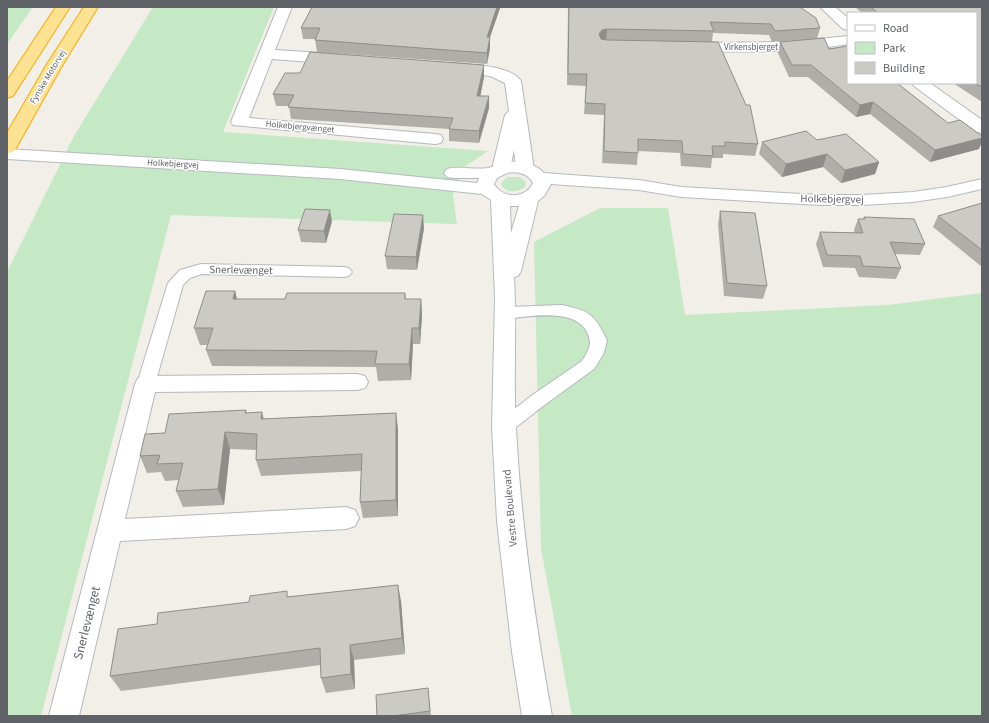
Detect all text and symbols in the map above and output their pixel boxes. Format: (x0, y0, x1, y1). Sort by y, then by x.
legend (847, 12, 977, 84)
text: Road (883, 20, 909, 37)
text: Park (883, 40, 905, 57)
street label: Virkensbjerget (724, 41, 778, 54)
street label: Fynske Motorvej (27, 47, 69, 107)
text: Building (883, 60, 925, 77)
street label: Holkebjergvænget (265, 118, 335, 136)
street label: Holkebjergvej (147, 156, 199, 172)
street label: Holkebjergvej (800, 191, 864, 207)
street label: Snerlevænget (209, 262, 273, 278)
street label: Vestre Boulevard (499, 469, 521, 547)
street label: Snerlevænget (69, 584, 105, 662)

